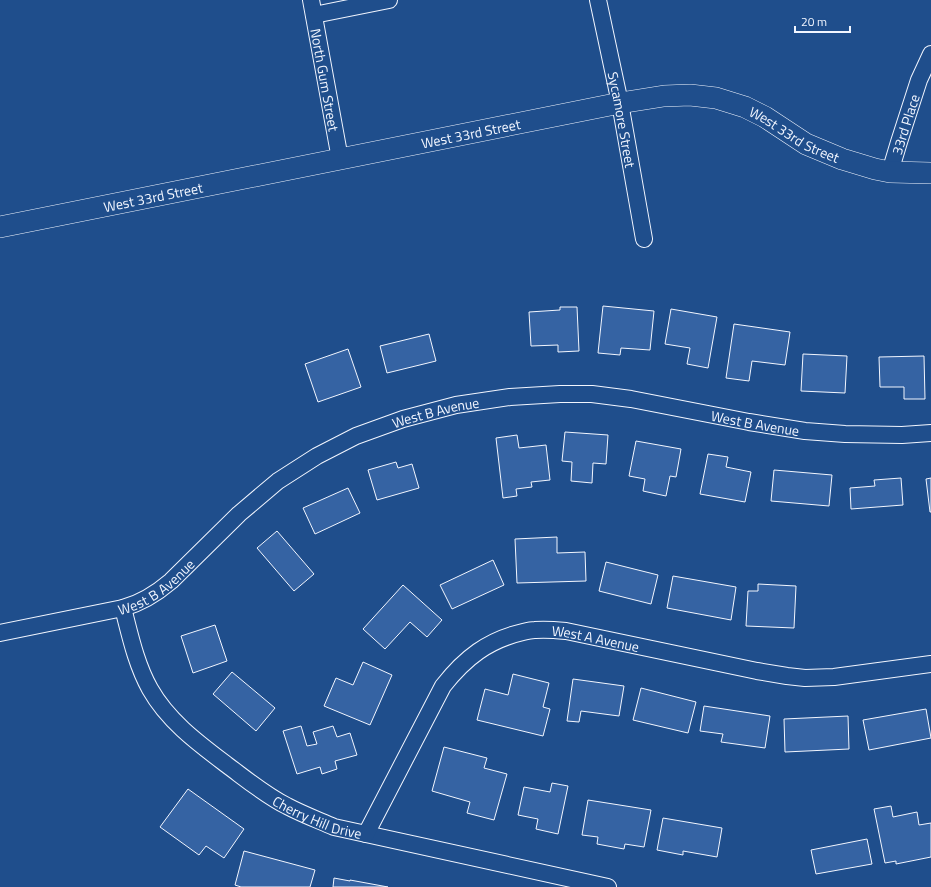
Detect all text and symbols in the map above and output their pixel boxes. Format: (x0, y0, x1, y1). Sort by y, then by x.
scale bar (795, 8, 850, 34)
text: 20 m (801, 12, 827, 31)
street label: North Gum Street (306, 27, 345, 133)
street label: Sycamore Street (603, 70, 642, 169)
street label: 33rd Place (885, 91, 924, 157)
street label: West 33rd Street (746, 100, 843, 167)
street label: West 33rd Street (419, 113, 522, 153)
street label: West 33rd Street (102, 176, 204, 217)
street label: West B Avenue (389, 391, 480, 433)
street label: West B Avenue (709, 404, 801, 440)
street label: West B Avenue (115, 553, 199, 620)
street label: West A Avenue (551, 619, 641, 657)
street label: Cherry Hill Drive (269, 790, 364, 843)

